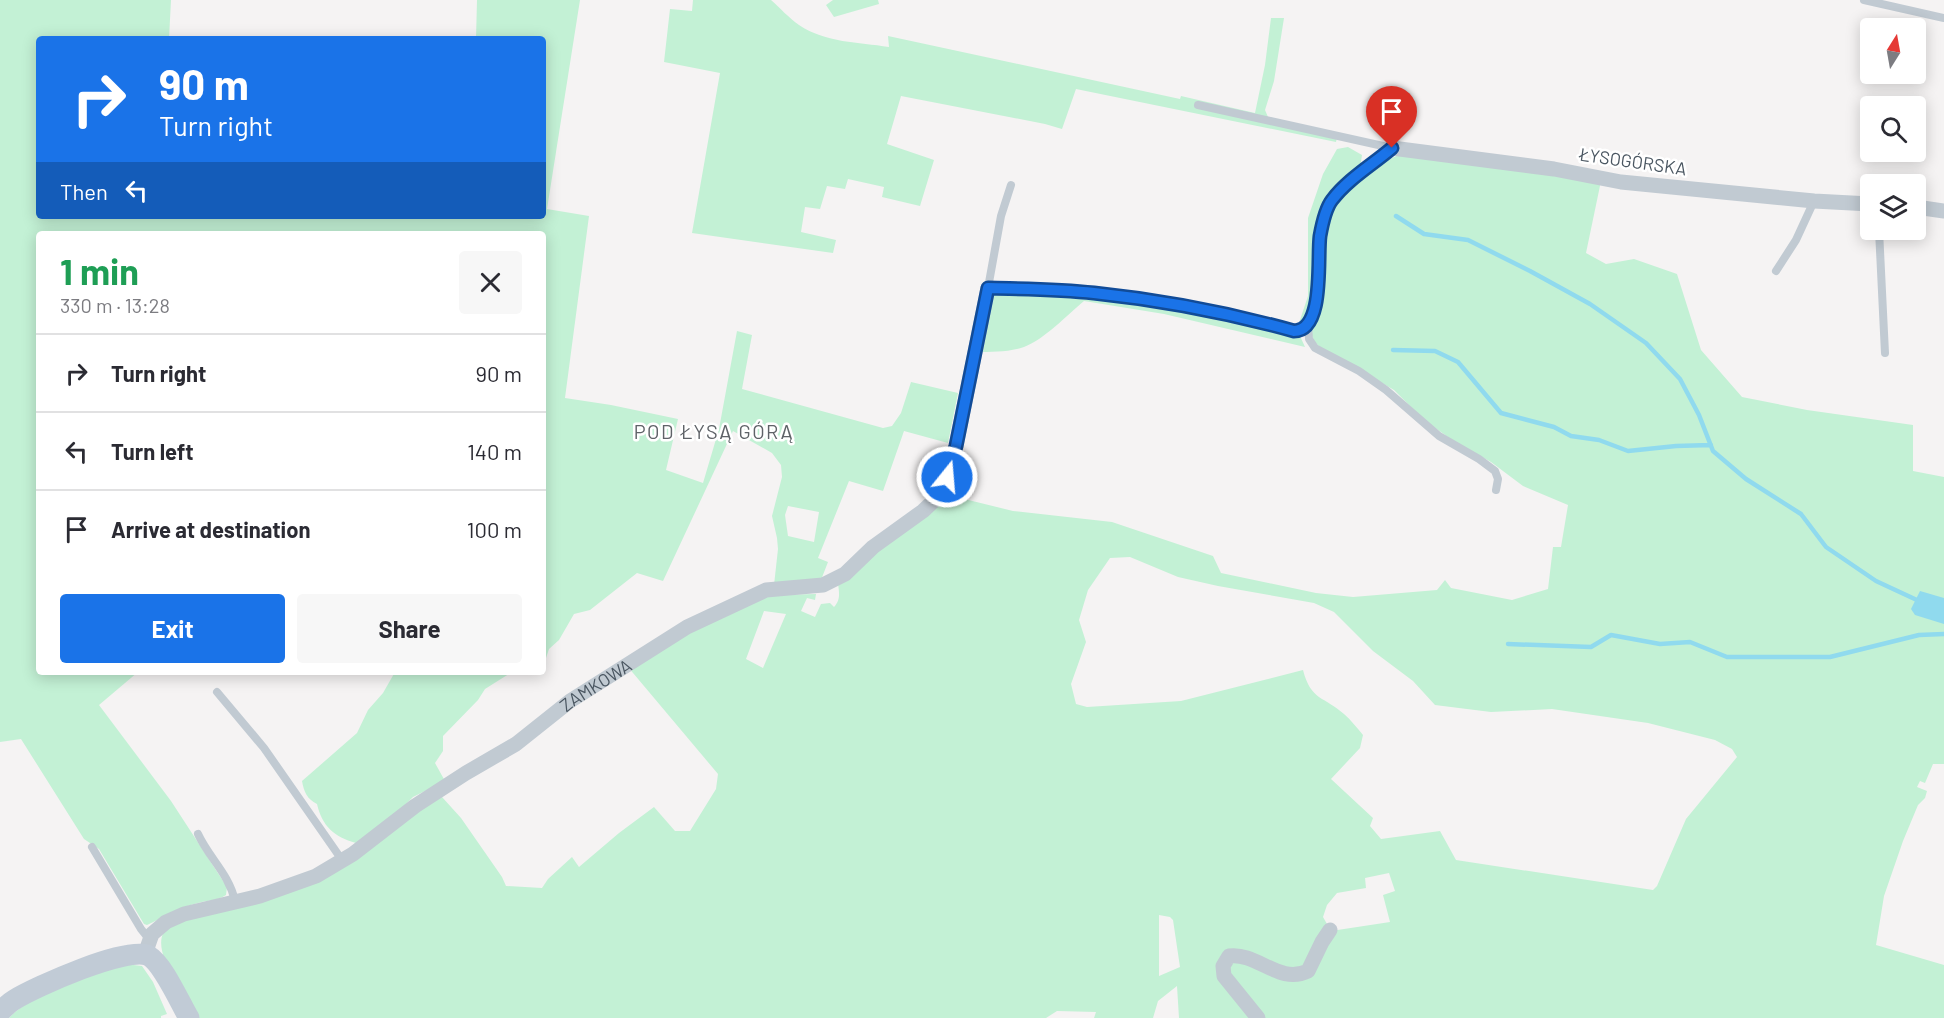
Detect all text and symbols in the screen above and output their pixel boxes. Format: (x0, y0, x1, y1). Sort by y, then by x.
north arrow (1860, 18, 1926, 84)
map controls (1860, 18, 1926, 240)
text: 90 m (159, 58, 249, 108)
icon: right (60, 60, 138, 138)
pin (1366, 86, 1417, 148)
icon: arrive (1375, 95, 1408, 128)
button: search (1860, 96, 1926, 162)
text: Turn right (159, 109, 273, 141)
street label: ŁYSOGÓRSKA (1577, 142, 1688, 179)
icon: left (120, 174, 153, 207)
button: layers (1860, 174, 1926, 240)
text: Then (60, 178, 108, 204)
text: 1 min (60, 249, 139, 292)
button: close (459, 251, 522, 314)
text: 330 m · 13:28 (60, 293, 170, 317)
icon: right (60, 357, 93, 390)
text: Turn right (111, 360, 206, 386)
text: 90 m (476, 360, 522, 386)
district label: POD ŁYSĄ GÓRĄ (634, 419, 794, 443)
icon: left (60, 435, 93, 468)
text: Turn left (111, 438, 194, 464)
text: 140 m (467, 438, 522, 464)
position arrow (915, 445, 979, 509)
icon: arrive (60, 513, 93, 546)
text: Arrive at destination (111, 516, 310, 542)
text: 100 m (467, 516, 522, 542)
button: Exit (60, 594, 285, 663)
button: Share (297, 594, 522, 663)
street label: ZAMKOWA (555, 654, 635, 716)

